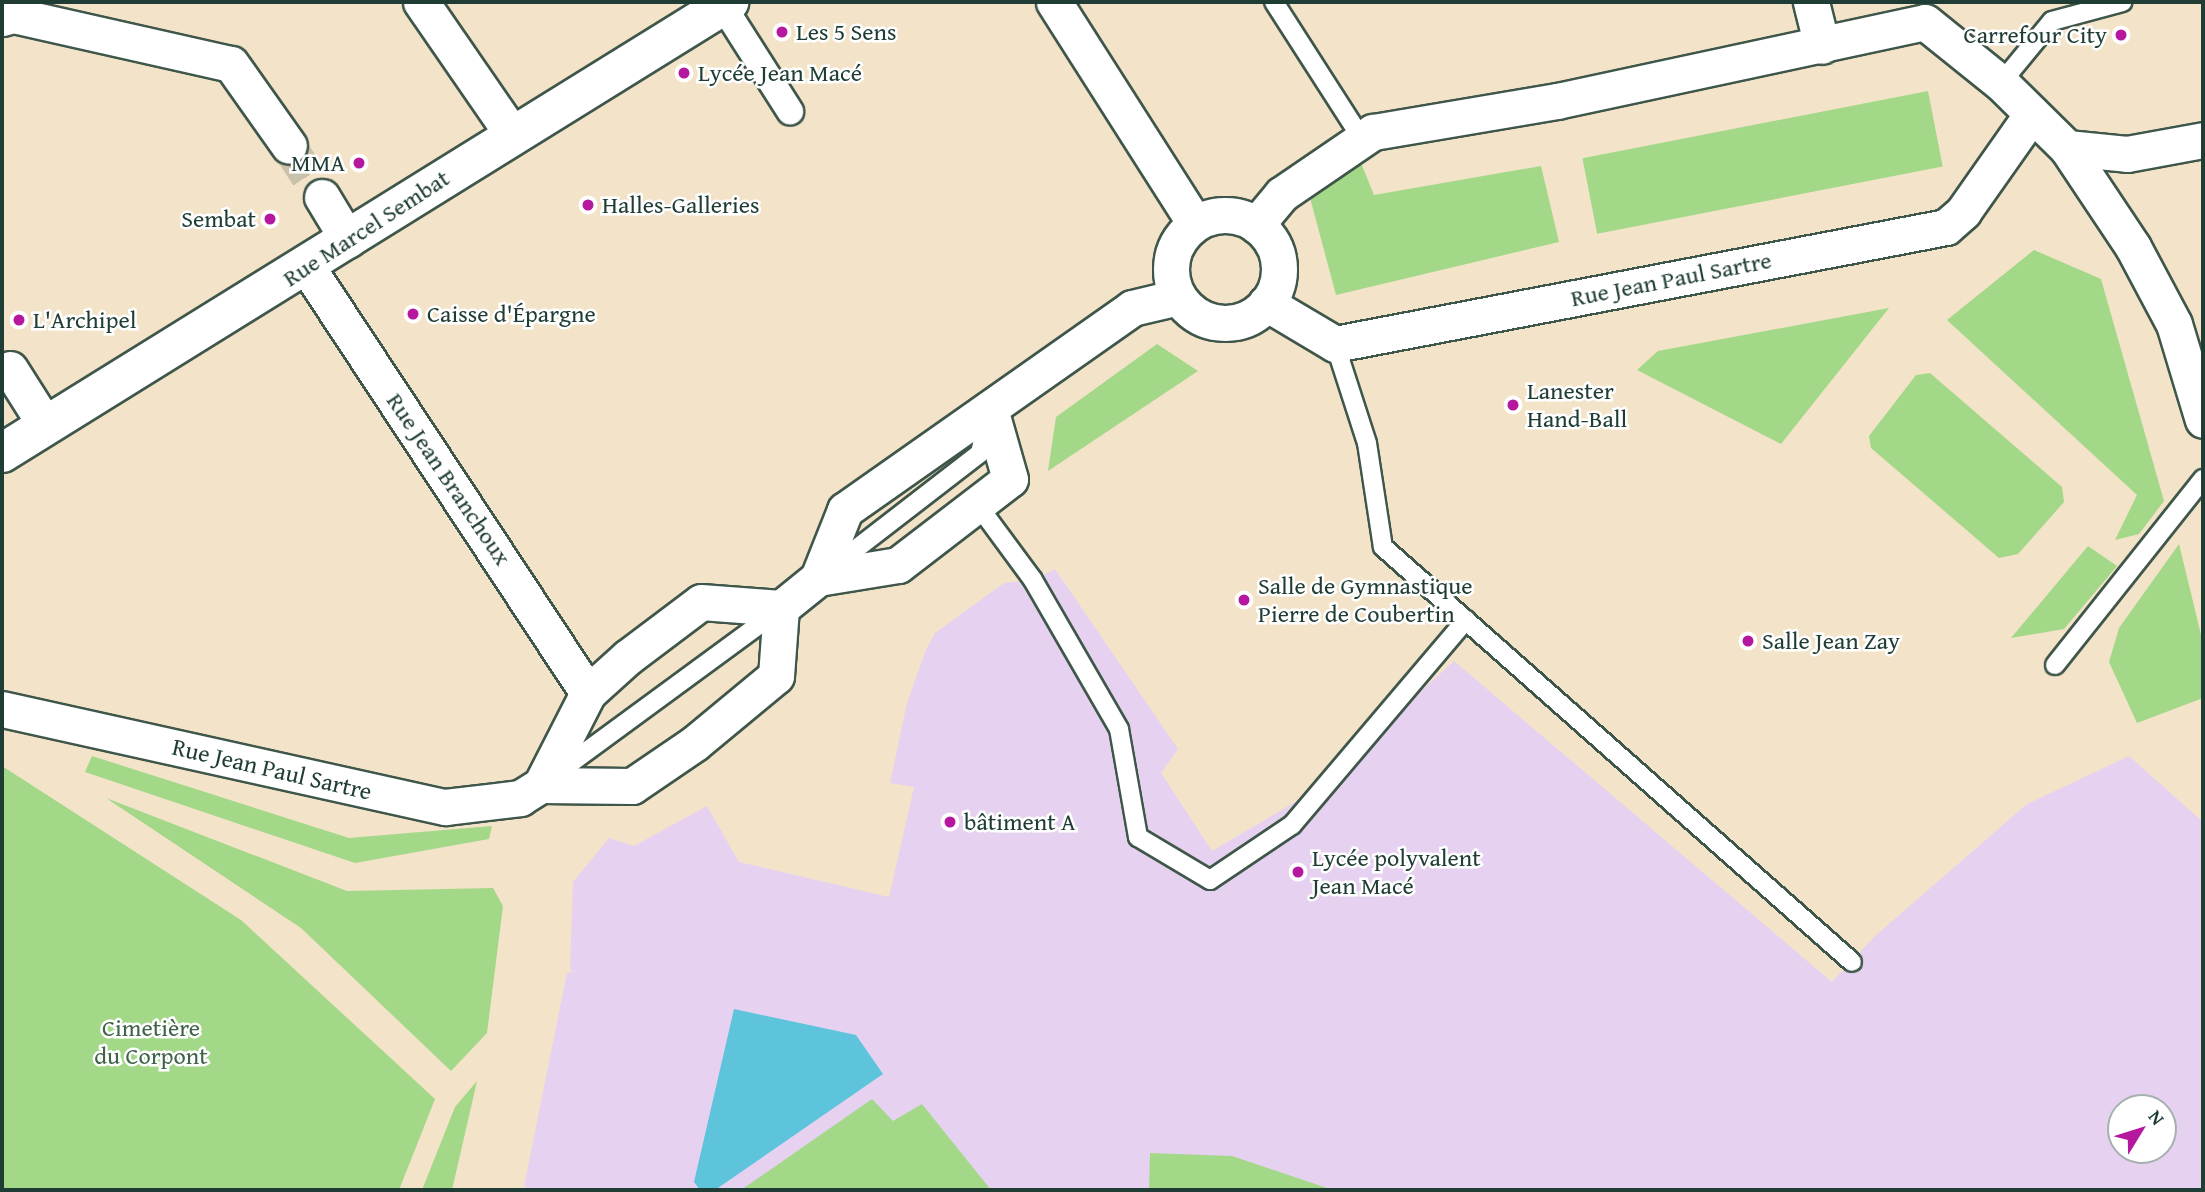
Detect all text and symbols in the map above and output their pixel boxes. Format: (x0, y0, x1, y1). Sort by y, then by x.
place label: Les 5 Sens (796, 18, 897, 46)
place label: Carrefour City (1964, 21, 2107, 49)
marker: Les 5 Sens (774, 24, 790, 40)
marker: Carrefour City (2113, 27, 2129, 43)
place label: Lycée Jean Macé (698, 59, 862, 87)
marker: Lycée Jean Macé (676, 65, 692, 81)
place label: MMA (291, 149, 345, 177)
marker: MMA (351, 155, 367, 171)
street label: Rue Marcel Sembat (277, 163, 455, 293)
place label: Halles-Galleries (602, 191, 759, 219)
marker: Halles-Galleries (580, 197, 596, 213)
place label: Sembat (181, 205, 256, 233)
marker: Sembat (262, 211, 278, 227)
street label: Rue Jean Paul Sartre (1568, 245, 1774, 313)
place label: Caisse d'Épargne (427, 300, 596, 328)
place label: L'Archipel (33, 306, 136, 334)
marker: Caisse d'Épargne (405, 306, 421, 322)
marker: L'Archipel (11, 312, 27, 328)
place label: Lanester Hand-Ball (1527, 377, 1627, 433)
street label: Rue Jean Branchoux (381, 387, 517, 571)
marker: Lanester Hand-Ball (1505, 397, 1521, 413)
place label: Salle de Gymnastique Pierre de Coubertin (1258, 572, 1473, 628)
marker: Salle de Gymnastique Pierre de Coubertin (1236, 592, 1252, 608)
place label: Salle Jean Zay (1762, 627, 1900, 655)
marker: Salle Jean Zay (1740, 633, 1756, 649)
street label: Rue Jean Paul Sartre (170, 732, 374, 806)
place label: bâtiment A (964, 808, 1076, 836)
marker: bâtiment A (942, 814, 958, 830)
place label: Lycée polyvalent Jean Macé (1312, 844, 1481, 900)
marker: Lycée polyvalent Jean Macé (1290, 864, 1306, 880)
park label: Cimetière du Corpont (94, 1014, 208, 1070)
north arrow (2107, 1094, 2177, 1164)
text: N (2142, 1104, 2172, 1131)

